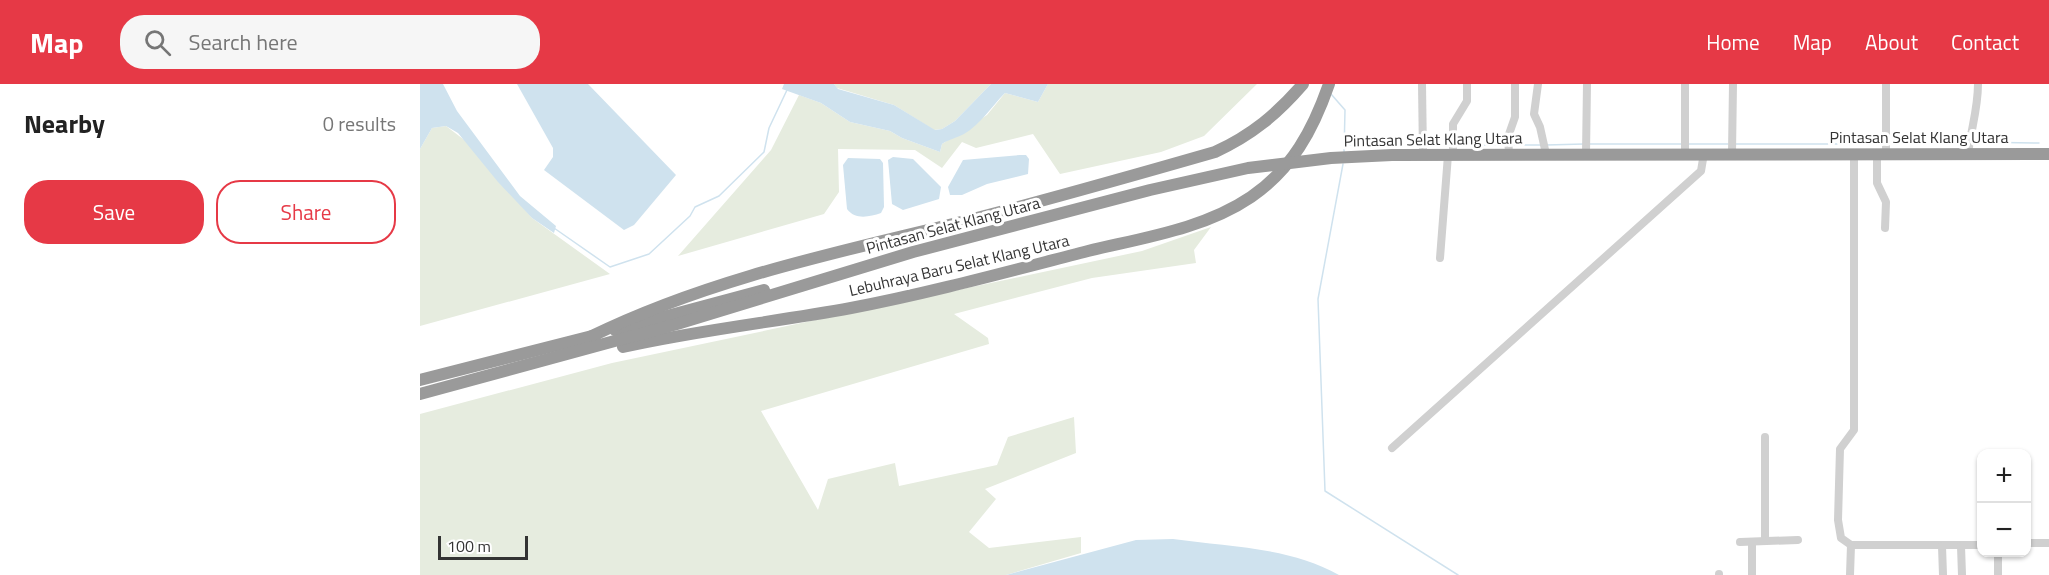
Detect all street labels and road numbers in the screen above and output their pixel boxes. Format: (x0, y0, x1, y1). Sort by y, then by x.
street label: Pintasan Selat Klang Utara (1343, 125, 1523, 153)
street label: Pintasan Selat Klang Utara (1830, 125, 2008, 149)
street label: Pintasan Selat Klang Utara (863, 190, 1043, 260)
street label: Lebuhraya Baru Selat Klang Utara (846, 228, 1072, 302)

